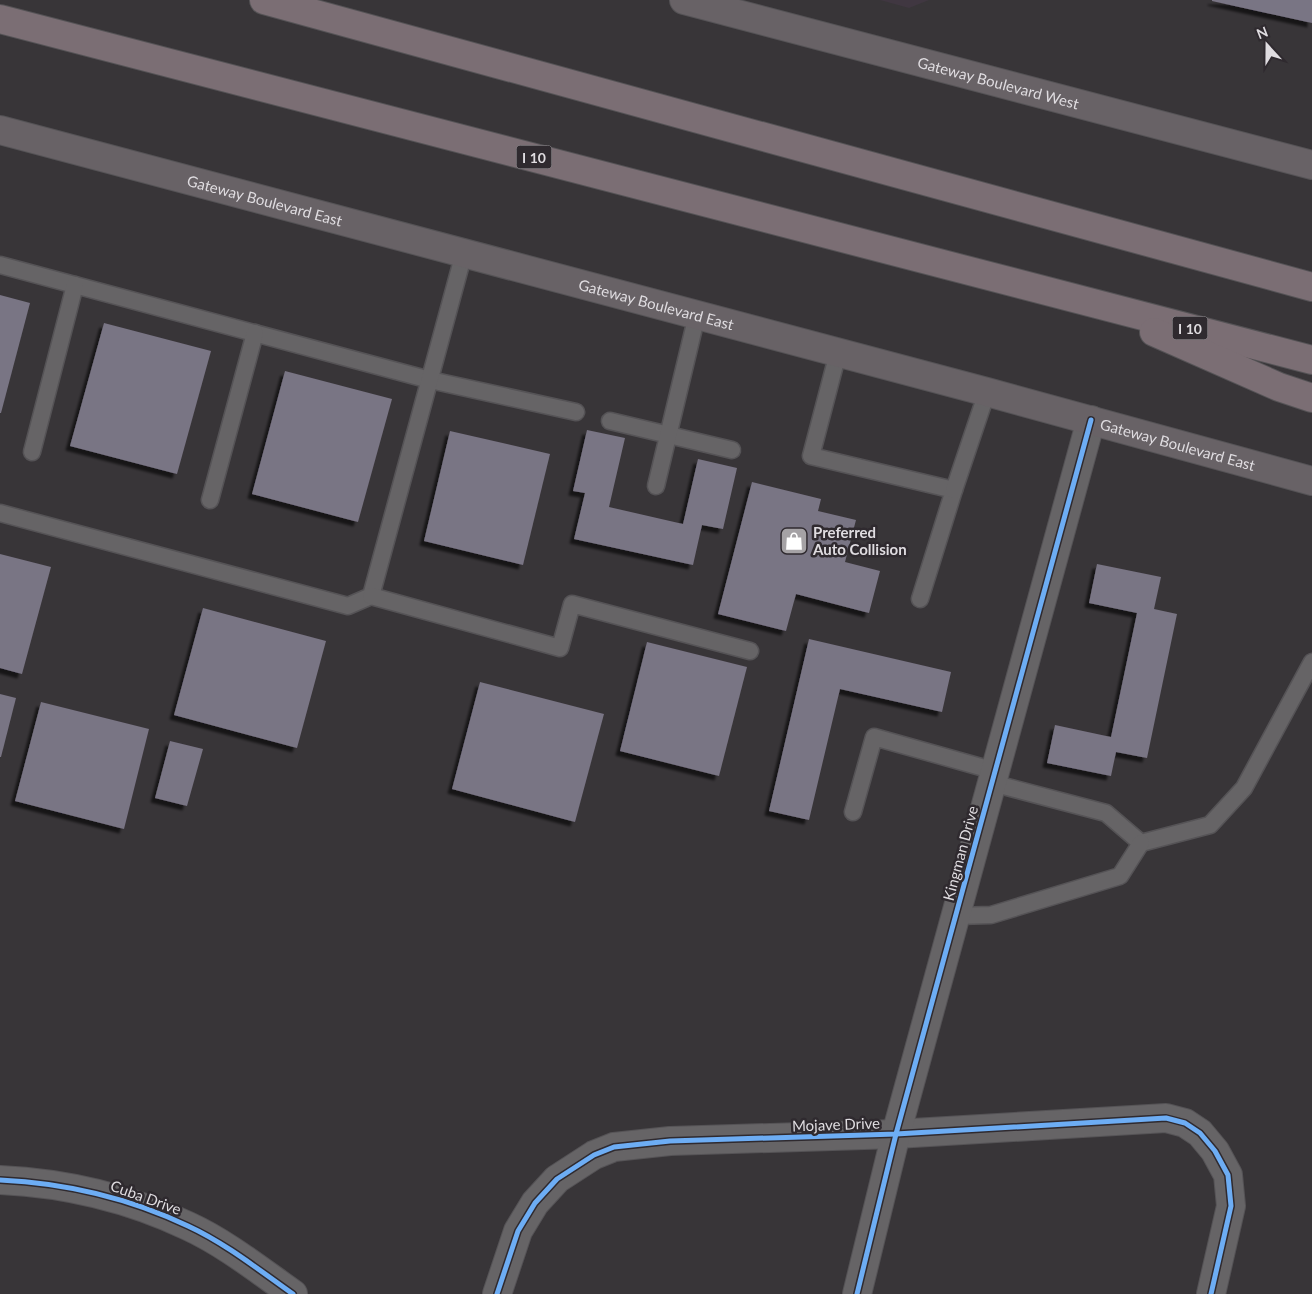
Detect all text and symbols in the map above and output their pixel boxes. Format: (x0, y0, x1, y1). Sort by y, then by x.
north arrow (1242, 20, 1292, 70)
text: N (1254, 23, 1270, 42)
street label: Gateway Boulevard West (916, 53, 1082, 113)
road number: I 10 (516, 146, 552, 168)
street label: Gateway Boulevard East (185, 171, 345, 230)
street label: Gateway Boulevard East (577, 275, 736, 334)
road number: I 10 (1172, 316, 1208, 339)
street label: Gateway Boulevard East (1098, 414, 1258, 474)
place label: Preferred Auto Collision (812, 523, 907, 558)
shop icon: Preferred Auto Collision (779, 526, 809, 556)
street label: Kingman Drive (939, 804, 981, 902)
street label: Mojave Drive (792, 1113, 880, 1135)
street label: Cuba Drive (108, 1176, 184, 1218)

